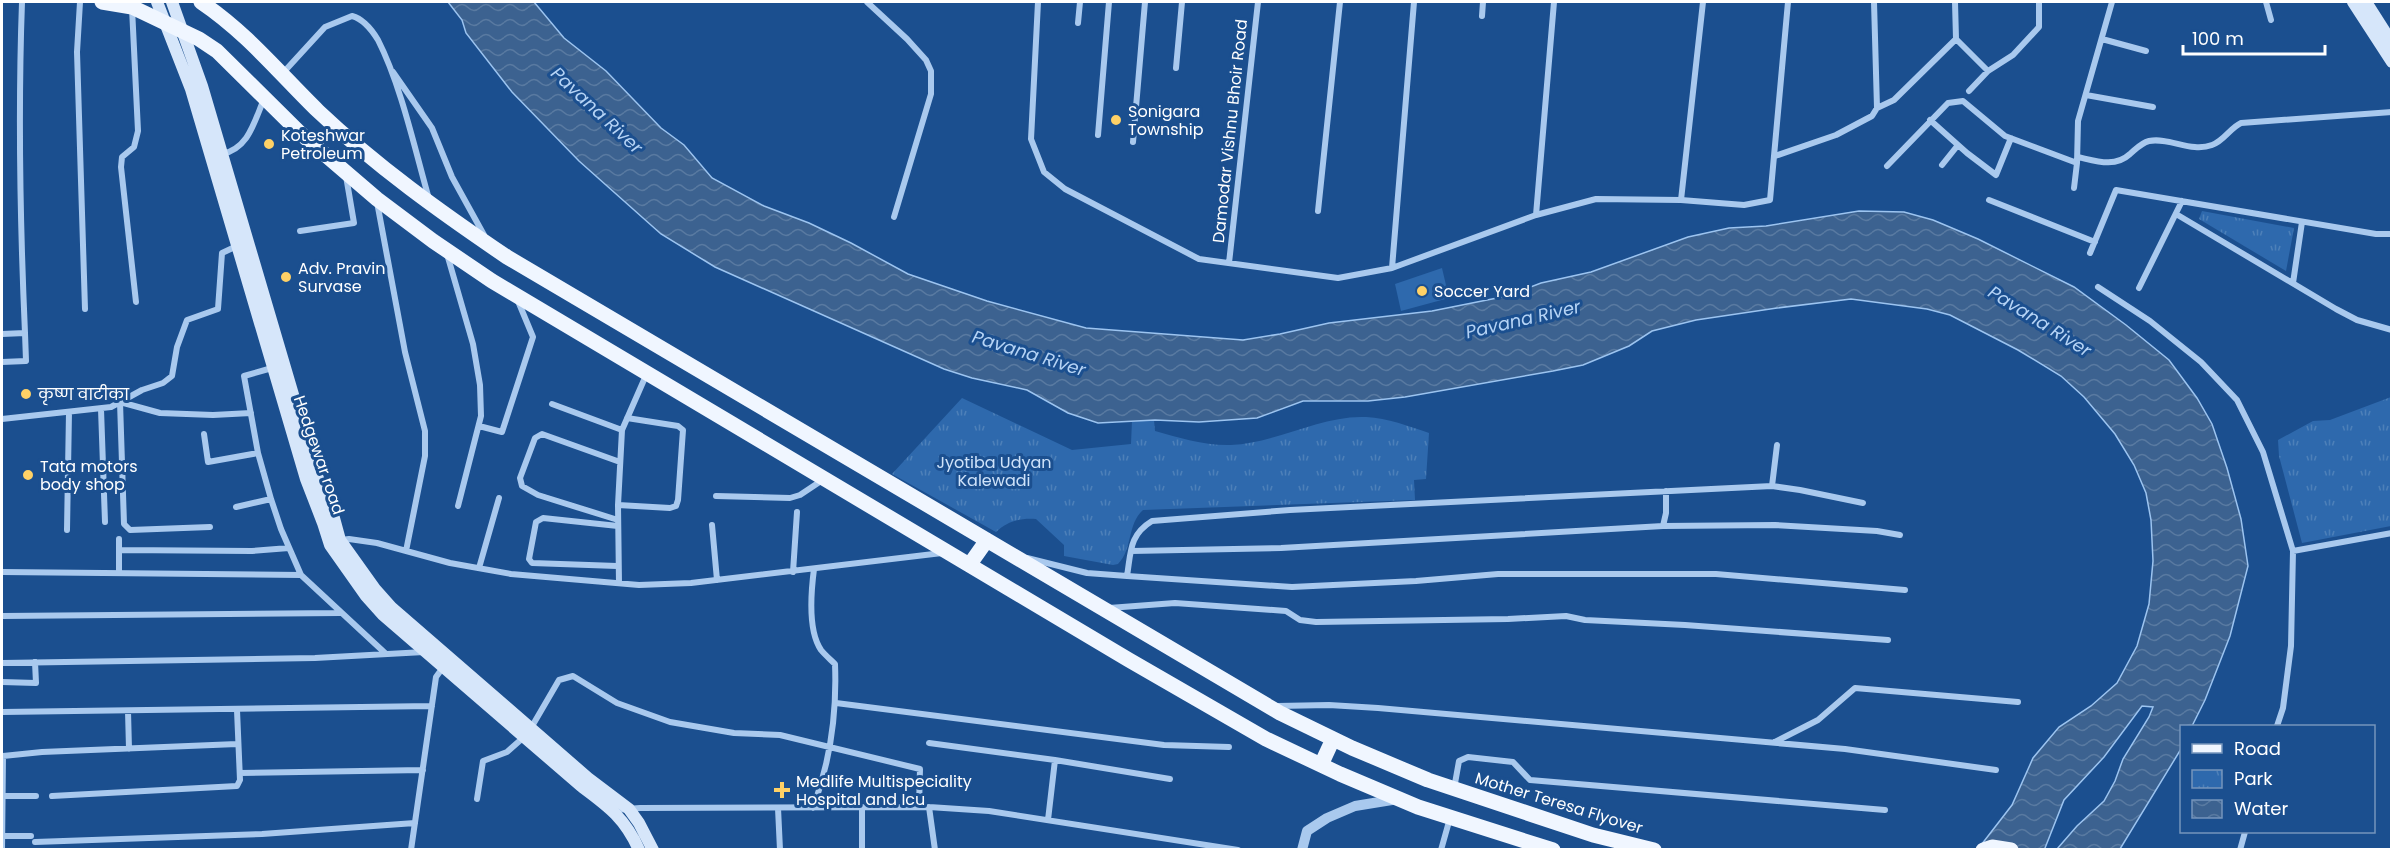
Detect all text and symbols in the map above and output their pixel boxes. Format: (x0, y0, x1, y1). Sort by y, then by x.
street label: Damodar Vishnu Bhoir Road (1207, 18, 1253, 244)
scale bar (2183, 18, 2326, 56)
text: 100 m (2192, 26, 2244, 51)
water label: Pavana River (546, 61, 649, 160)
place label: Sonigara Township (1128, 100, 1204, 141)
marker: Sonigara Township (1109, 113, 1123, 127)
place label: Koteshwar Petroleum (281, 124, 365, 165)
marker: Koteshwar Petroleum (262, 137, 276, 151)
place label: Adv. Pravin Survase (298, 257, 385, 298)
marker: Adv. Pravin Survase (279, 270, 293, 284)
water label: Pavana River (1984, 279, 2097, 363)
place label: Soccer Yard (1434, 280, 1530, 303)
marker: Soccer Yard (1415, 284, 1429, 298)
water label: Pavana River (1463, 293, 1584, 344)
water label: Pavana River (969, 324, 1090, 382)
place label: कृष्ण वाटीका (37, 383, 130, 406)
marker: कृष्ण वाटीका (19, 387, 33, 401)
street label: Hedgewar road (288, 392, 350, 518)
park label: Jyotiba Udyan Kalewadi (936, 451, 1052, 492)
place label: Tata motors body shop (40, 455, 138, 496)
marker: Tata motors body shop (21, 468, 35, 482)
legend (2180, 725, 2375, 833)
text: Road (2234, 736, 2281, 761)
text: Park (2234, 766, 2273, 791)
street label: Mother Teresa Flyover (1472, 767, 1646, 839)
place label: Medlife Multispeciality Hospital and Icu (796, 770, 972, 811)
marker: Medlife Multispeciality Hospital and Icu (773, 781, 791, 799)
text: Water (2234, 796, 2288, 821)

